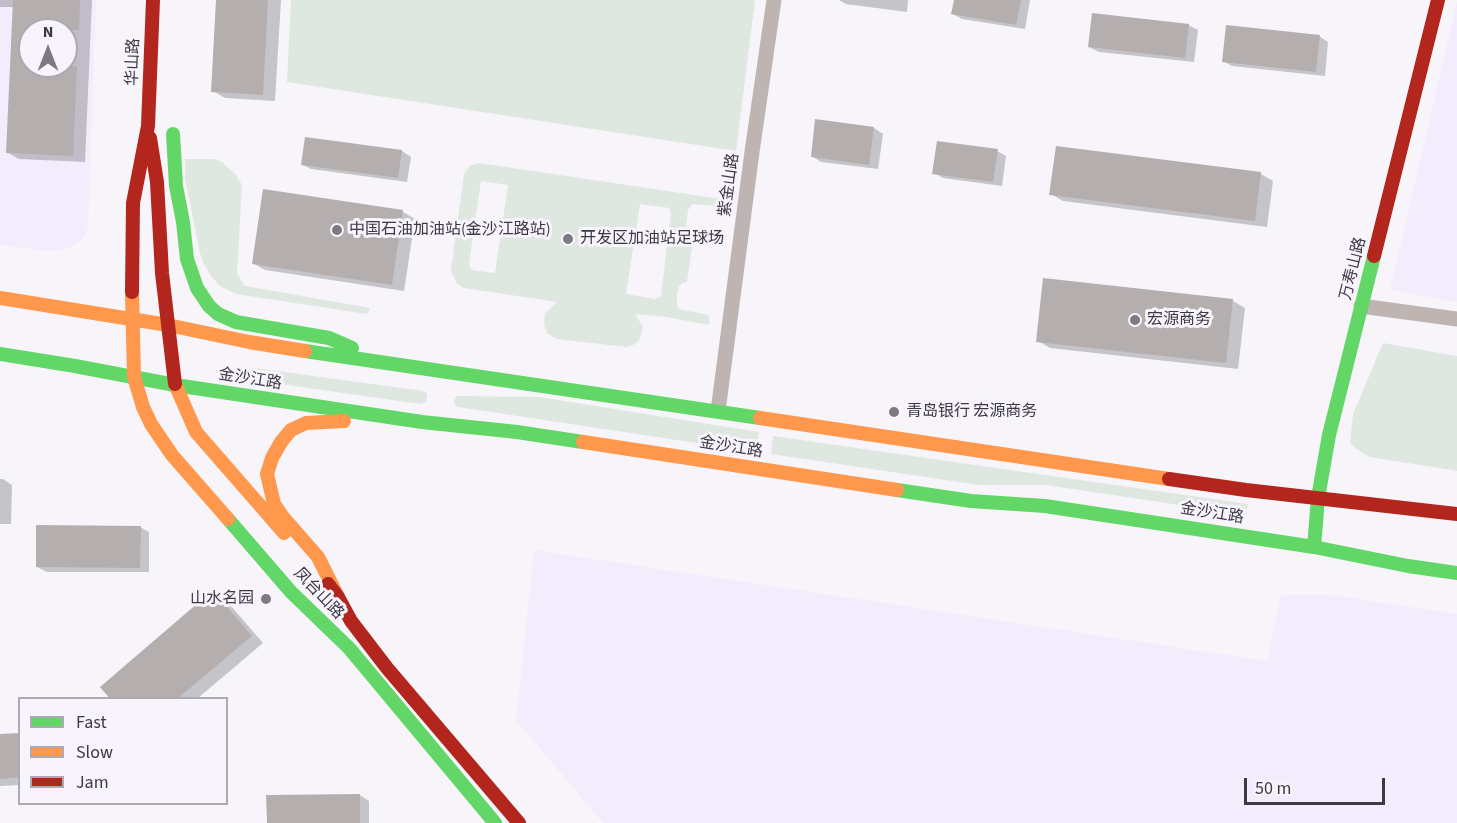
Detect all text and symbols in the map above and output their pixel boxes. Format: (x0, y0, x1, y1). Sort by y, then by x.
north arrow (18, 18, 78, 78)
text: N (43, 21, 53, 43)
street label: 华山路 (124, 38, 144, 86)
street label: 紫金山路 (716, 152, 744, 218)
place label: 中国石油加油站(金沙江路站) (349, 220, 551, 240)
marker: 中国石油加油站(金沙江路站) (330, 223, 344, 237)
place label: 开发区加油站足球场 (580, 229, 724, 249)
marker: 开发区加油站足球场 (561, 232, 575, 246)
street label: 万寿山路 (1337, 236, 1371, 302)
place label: 宏源商务 (1147, 310, 1211, 330)
marker: 宏源商务 (1128, 313, 1142, 327)
street label: 金沙江路 (217, 366, 283, 394)
place label: 青岛银行 宏源商务 (906, 402, 1037, 422)
marker: 青岛银行 宏源商务 (887, 405, 901, 419)
street label: 金沙江路 (698, 434, 764, 462)
street label: 金沙江路 (1179, 500, 1245, 528)
street label: 凤台山路 (289, 564, 347, 624)
place label: 山水名园 (190, 589, 254, 609)
marker: 山水名园 (259, 592, 273, 606)
legend (18, 697, 228, 805)
text: Fast (76, 710, 107, 735)
text: Slow (76, 740, 113, 765)
scale bar (1247, 766, 1388, 804)
text: Jam (76, 770, 109, 795)
text: 50 m (1255, 776, 1291, 801)

